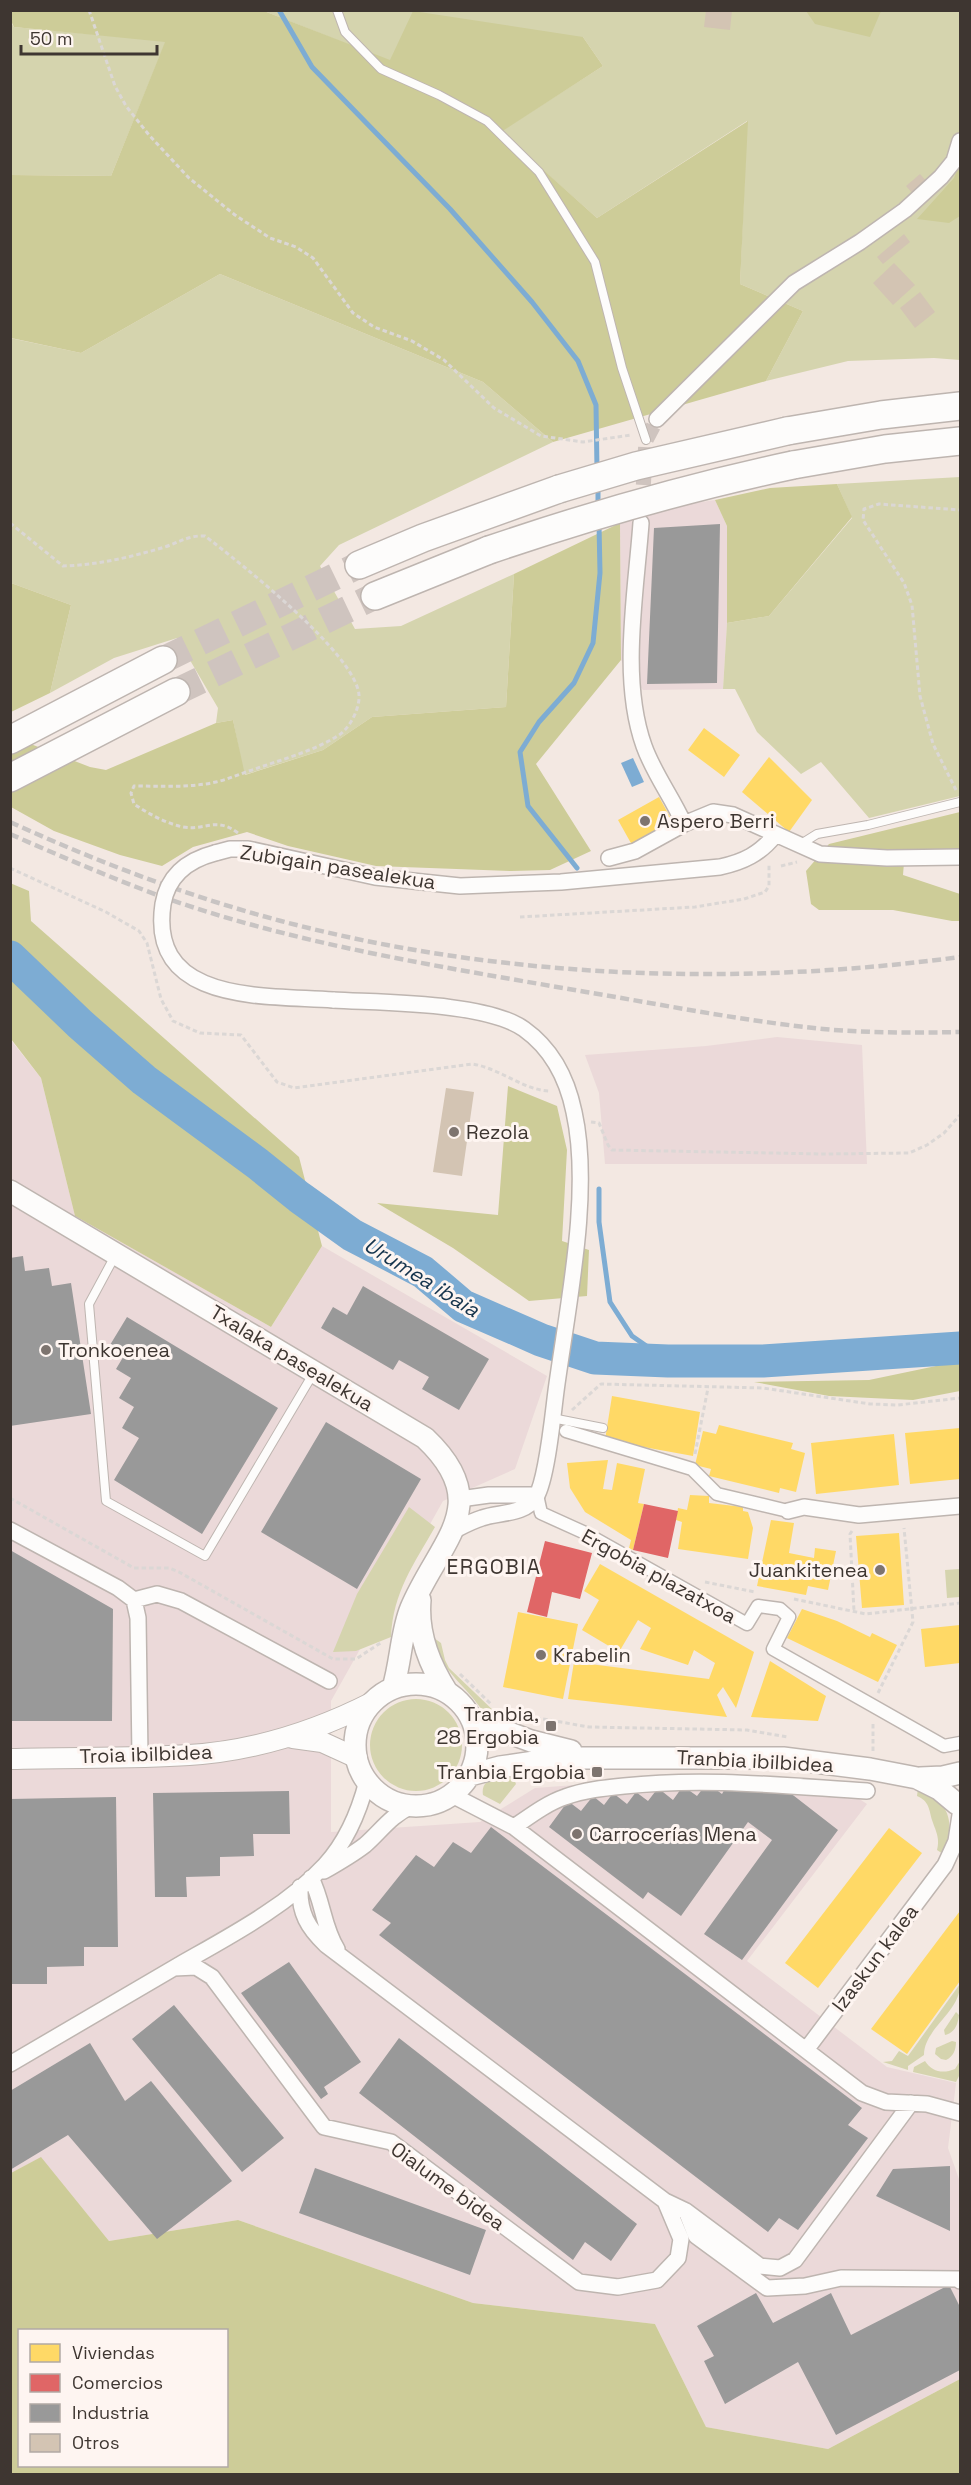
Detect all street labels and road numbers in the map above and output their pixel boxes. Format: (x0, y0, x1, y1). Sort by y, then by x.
street label: Zubigain pasealekua (238, 839, 438, 895)
street label: Txalaka pasealekua (205, 1299, 379, 1417)
street label: Ergobia plazatxoa (577, 1523, 741, 1629)
street label: Troia ibilbidea (79, 1739, 213, 1769)
street label: Tranbia ibilbidea (676, 1744, 834, 1778)
street label: Izaskun kalea (826, 1899, 924, 2017)
street label: Oialume bidea (386, 2136, 510, 2236)

